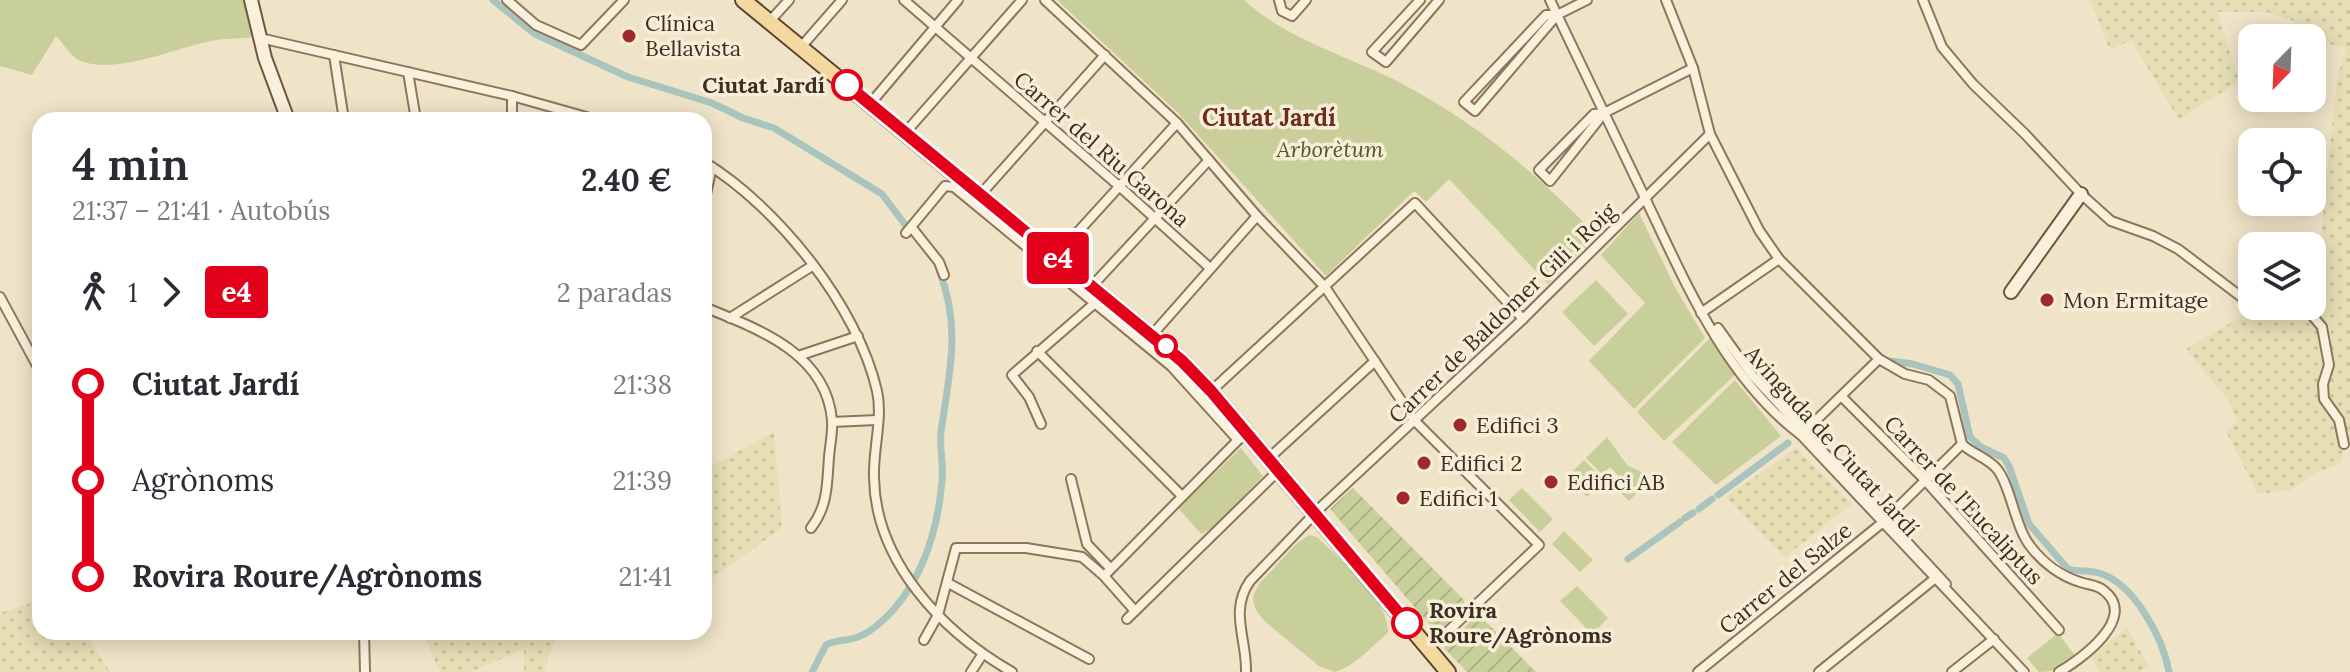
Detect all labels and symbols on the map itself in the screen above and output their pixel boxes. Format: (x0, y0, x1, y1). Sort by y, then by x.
place label: Clínica Bellavista (645, 9, 741, 62)
north arrow (2238, 24, 2326, 112)
marker: Clínica Bellavista (620, 27, 638, 45)
street label: Carrer del Riu Garona (1008, 65, 1196, 233)
marker: Ciutat Jardí (832, 70, 862, 100)
place label: Ciutat Jardí (702, 71, 825, 99)
district label: Ciutat Jardí (1202, 102, 1336, 133)
park label: Arborètum (1276, 135, 1384, 163)
street label: Carrer de Baldomer Gili i Roig (1382, 196, 1622, 429)
line badge: e4 (1022, 232, 1094, 284)
place label: Mon Ermitage (2063, 286, 2208, 314)
marker: Mon Ermitage (2038, 291, 2056, 309)
unlabelled marker (1155, 335, 1177, 357)
street label: Avinguda de Ciutat Jardí (1738, 339, 1925, 542)
street label: Carrer de l'Eucaliptus (1878, 410, 2050, 590)
place label: Edifici 3 (1476, 411, 1559, 439)
marker: Edifici 3 (1451, 416, 1469, 434)
place label: Edifici 2 (1440, 449, 1522, 477)
marker: Edifici 2 (1415, 454, 1433, 472)
place label: Edifici AB (1567, 468, 1665, 496)
marker: Edifici AB (1542, 473, 1560, 491)
place label: Edifici 1 (1419, 484, 1497, 512)
marker: Edifici 1 (1394, 489, 1412, 507)
street label: Carrer del Salze (1713, 516, 1857, 640)
place label: Rovira Roure/Agrònoms (1429, 596, 1612, 649)
marker: Rovira Roure/Agrònoms (1392, 608, 1422, 638)

